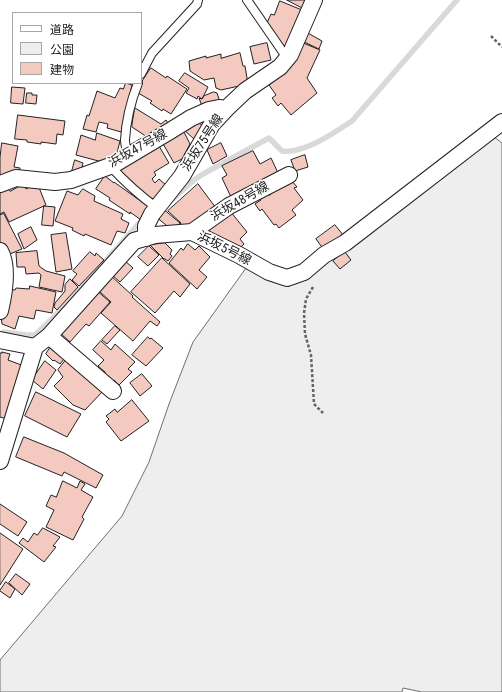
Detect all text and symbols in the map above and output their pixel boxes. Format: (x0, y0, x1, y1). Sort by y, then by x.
legend (12, 12, 142, 84)
text: 道路 (50, 23, 74, 37)
text: 公園 (50, 43, 74, 57)
text: 建物 (50, 63, 74, 77)
street label: 浜坂75号線 (179, 112, 227, 174)
street label: 浜坂47号線 (106, 126, 170, 172)
street label: 浜坂48号線 (208, 179, 272, 225)
street label: 浜坂5号線 (194, 229, 254, 269)

